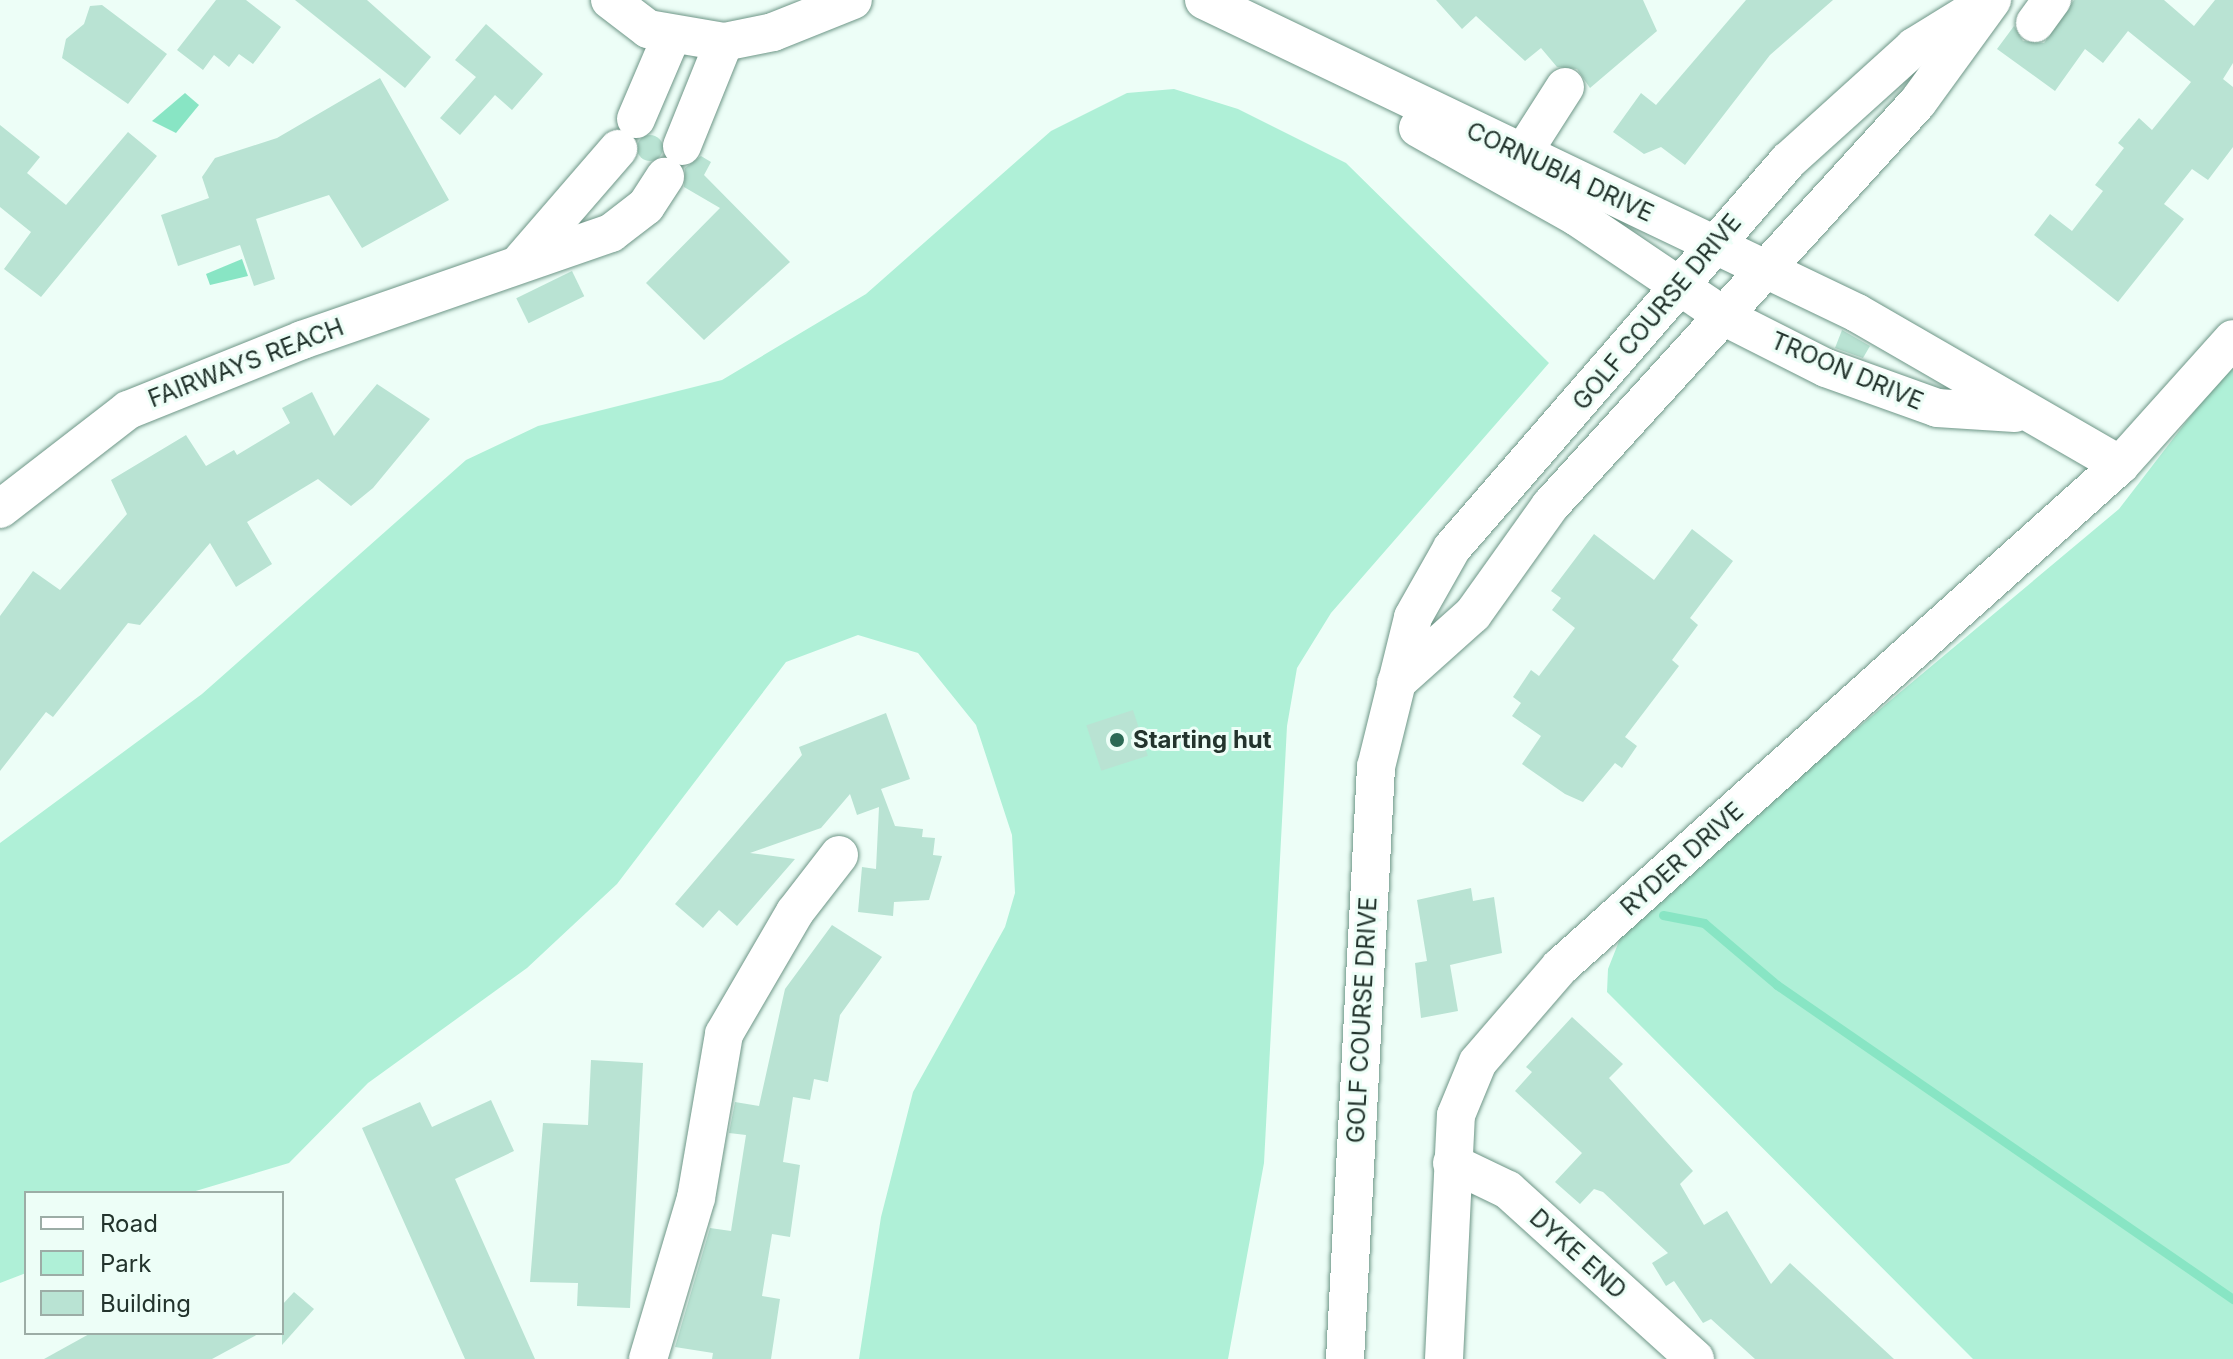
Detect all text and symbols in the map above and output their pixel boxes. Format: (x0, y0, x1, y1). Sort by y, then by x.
street label: CORNUBIA DRIVE (1462, 116, 1658, 228)
street label: GOLF COURSE DRIVE (1567, 208, 1747, 416)
street label: FAIRWAYS REACH (144, 312, 348, 414)
street label: TROON DRIVE (1767, 326, 1927, 416)
place label: Starting hut (1133, 726, 1272, 754)
marker: Starting hut (1108, 731, 1126, 749)
street label: RYDER DRIVE (1615, 796, 1749, 922)
street label: GOLF COURSE DRIVE (1341, 896, 1383, 1144)
legend (24, 1191, 284, 1335)
street label: DYKE END (1524, 1203, 1632, 1305)
text: Road (100, 1209, 158, 1238)
text: Park (100, 1249, 151, 1278)
text: Building (100, 1289, 191, 1318)

